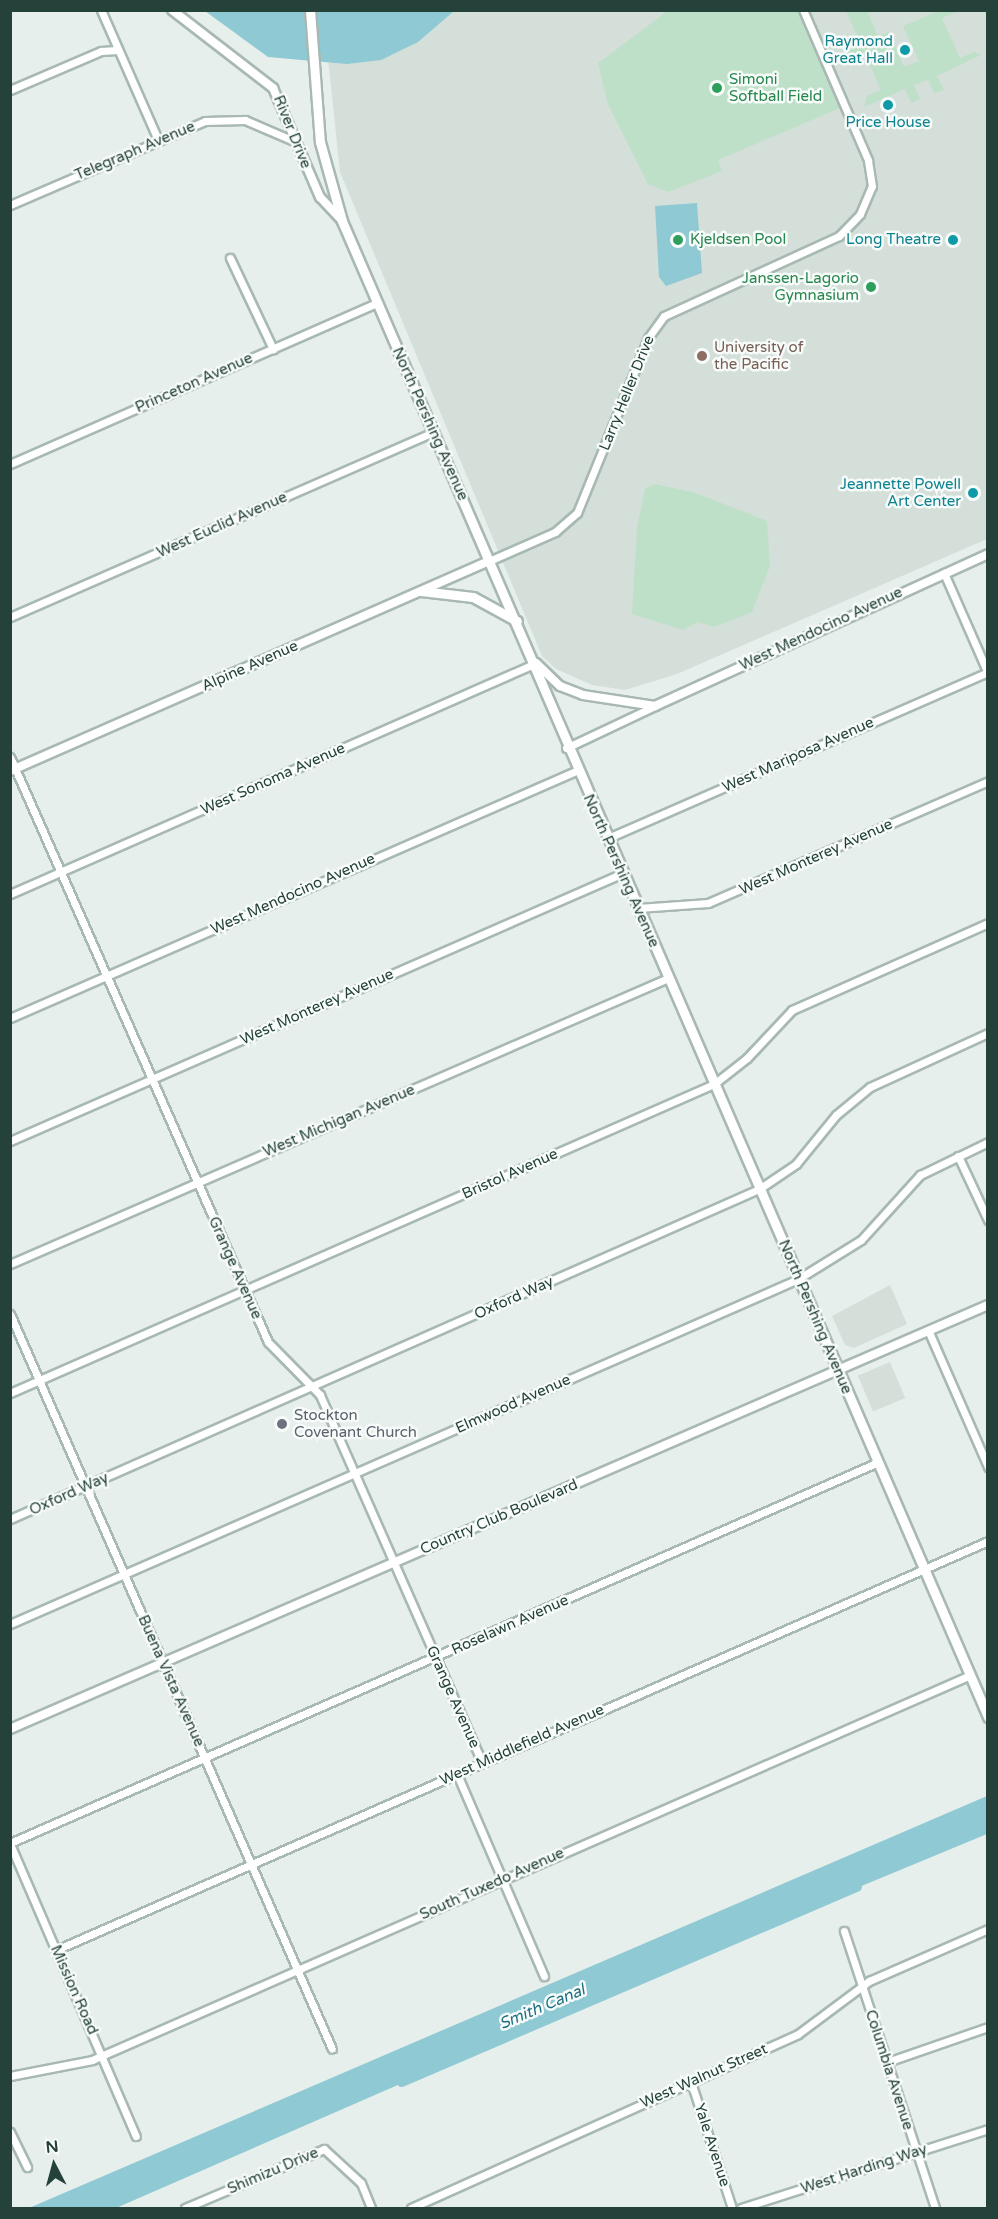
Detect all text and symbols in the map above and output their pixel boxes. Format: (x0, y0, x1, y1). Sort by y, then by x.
place label: Raymond Great Hall (823, 32, 893, 67)
marker: Raymond Great Hall (898, 43, 912, 57)
place label: Simoni Softball Field (729, 70, 822, 105)
marker: Simoni Softball Field (710, 81, 724, 95)
street label: River Drive (269, 93, 315, 171)
marker: Price House (881, 98, 895, 112)
place label: Price House (846, 114, 930, 132)
street label: Telegraph Avenue (72, 118, 198, 184)
place label: Kjeldsen Pool (690, 231, 786, 249)
place label: Long Theatre (846, 231, 941, 249)
marker: Kjeldsen Pool (671, 233, 685, 247)
marker: Long Theatre (946, 233, 960, 247)
place label: Janssen-Lagorio Gymnasium (742, 269, 859, 304)
marker: Janssen-Lagorio Gymnasium (864, 280, 878, 294)
street label: Larry Heller Drive (596, 333, 658, 453)
place label: University of the Pacific (714, 338, 803, 373)
street label: North Pershing Avenue (388, 345, 472, 503)
street label: Princeton Avenue (133, 349, 255, 417)
marker: University of the Pacific (695, 349, 709, 363)
place label: Jeannette Powell Art Center (840, 475, 961, 510)
marker: Jeannette Powell Art Center (966, 486, 980, 500)
street label: West Euclid Avenue (154, 488, 290, 562)
street label: West Mendocino Avenue (737, 583, 905, 675)
street label: Alpine Avenue (199, 637, 301, 695)
street label: West Mariposa Avenue (719, 713, 877, 797)
street label: West Sonoma Avenue (198, 739, 348, 819)
street label: North Pershing Avenue (579, 792, 663, 950)
street label: West Monterey Avenue (737, 815, 895, 899)
street label: West Mendocino Avenue (208, 850, 378, 938)
street label: West Monterey Avenue (238, 965, 396, 1049)
street label: West Michigan Avenue (260, 1081, 418, 1161)
street label: Bristol Avenue (459, 1145, 561, 1203)
street label: Grange Avenue (204, 1214, 266, 1322)
street label: North Pershing Avenue (774, 1237, 856, 1397)
street label: Oxford Way (472, 1273, 556, 1323)
street label: Elmwood Avenue (453, 1371, 573, 1437)
place label: Stockton Covenant Church (294, 1406, 417, 1441)
marker: Stockton Covenant Church (275, 1417, 289, 1431)
street label: Oxford Way (27, 1469, 111, 1519)
street label: Country Club Boulevard (417, 1476, 581, 1558)
street label: Roselawn Avenue (449, 1591, 571, 1659)
street label: Buena Vista Avenue (134, 1612, 208, 1750)
street label: Grange Avenue (422, 1643, 484, 1751)
street label: West Middlefield Avenue (437, 1701, 607, 1789)
street label: South Tuxedo Avenue (417, 1844, 567, 1924)
street label: Mission Road (46, 1942, 102, 2038)
water label: Smith Canal (496, 1980, 588, 2034)
street label: Columbia Avenue (861, 2008, 917, 2132)
street label: West Walnut Street (638, 2040, 770, 2112)
street label: Yale Avenue (690, 2101, 734, 2189)
north arrow (24, 2135, 84, 2195)
text: N (45, 2136, 60, 2158)
street label: West Harding Way (799, 2140, 929, 2198)
street label: Shimizu Drive (225, 2144, 321, 2198)

